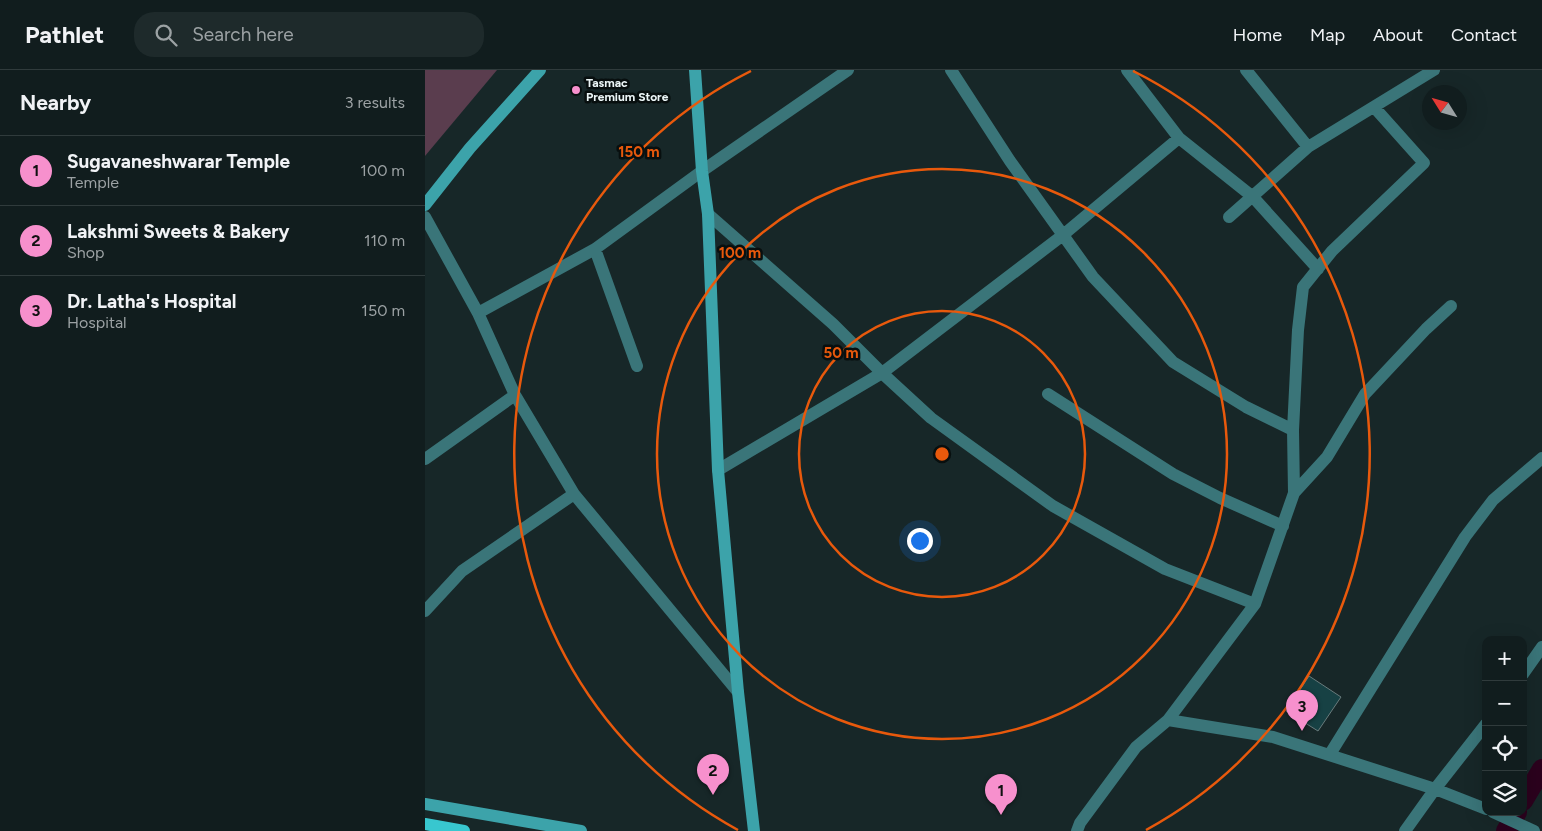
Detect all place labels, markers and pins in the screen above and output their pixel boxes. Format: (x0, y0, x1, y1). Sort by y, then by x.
place label: Tasmac Premium Store (586, 76, 669, 104)
marker: Tasmac Premium Store (570, 84, 582, 96)
centre of rings (933, 445, 951, 463)
pin: 3 (1286, 690, 1318, 731)
pin: 2 (697, 754, 729, 795)
pin: 1 (985, 774, 1017, 815)

